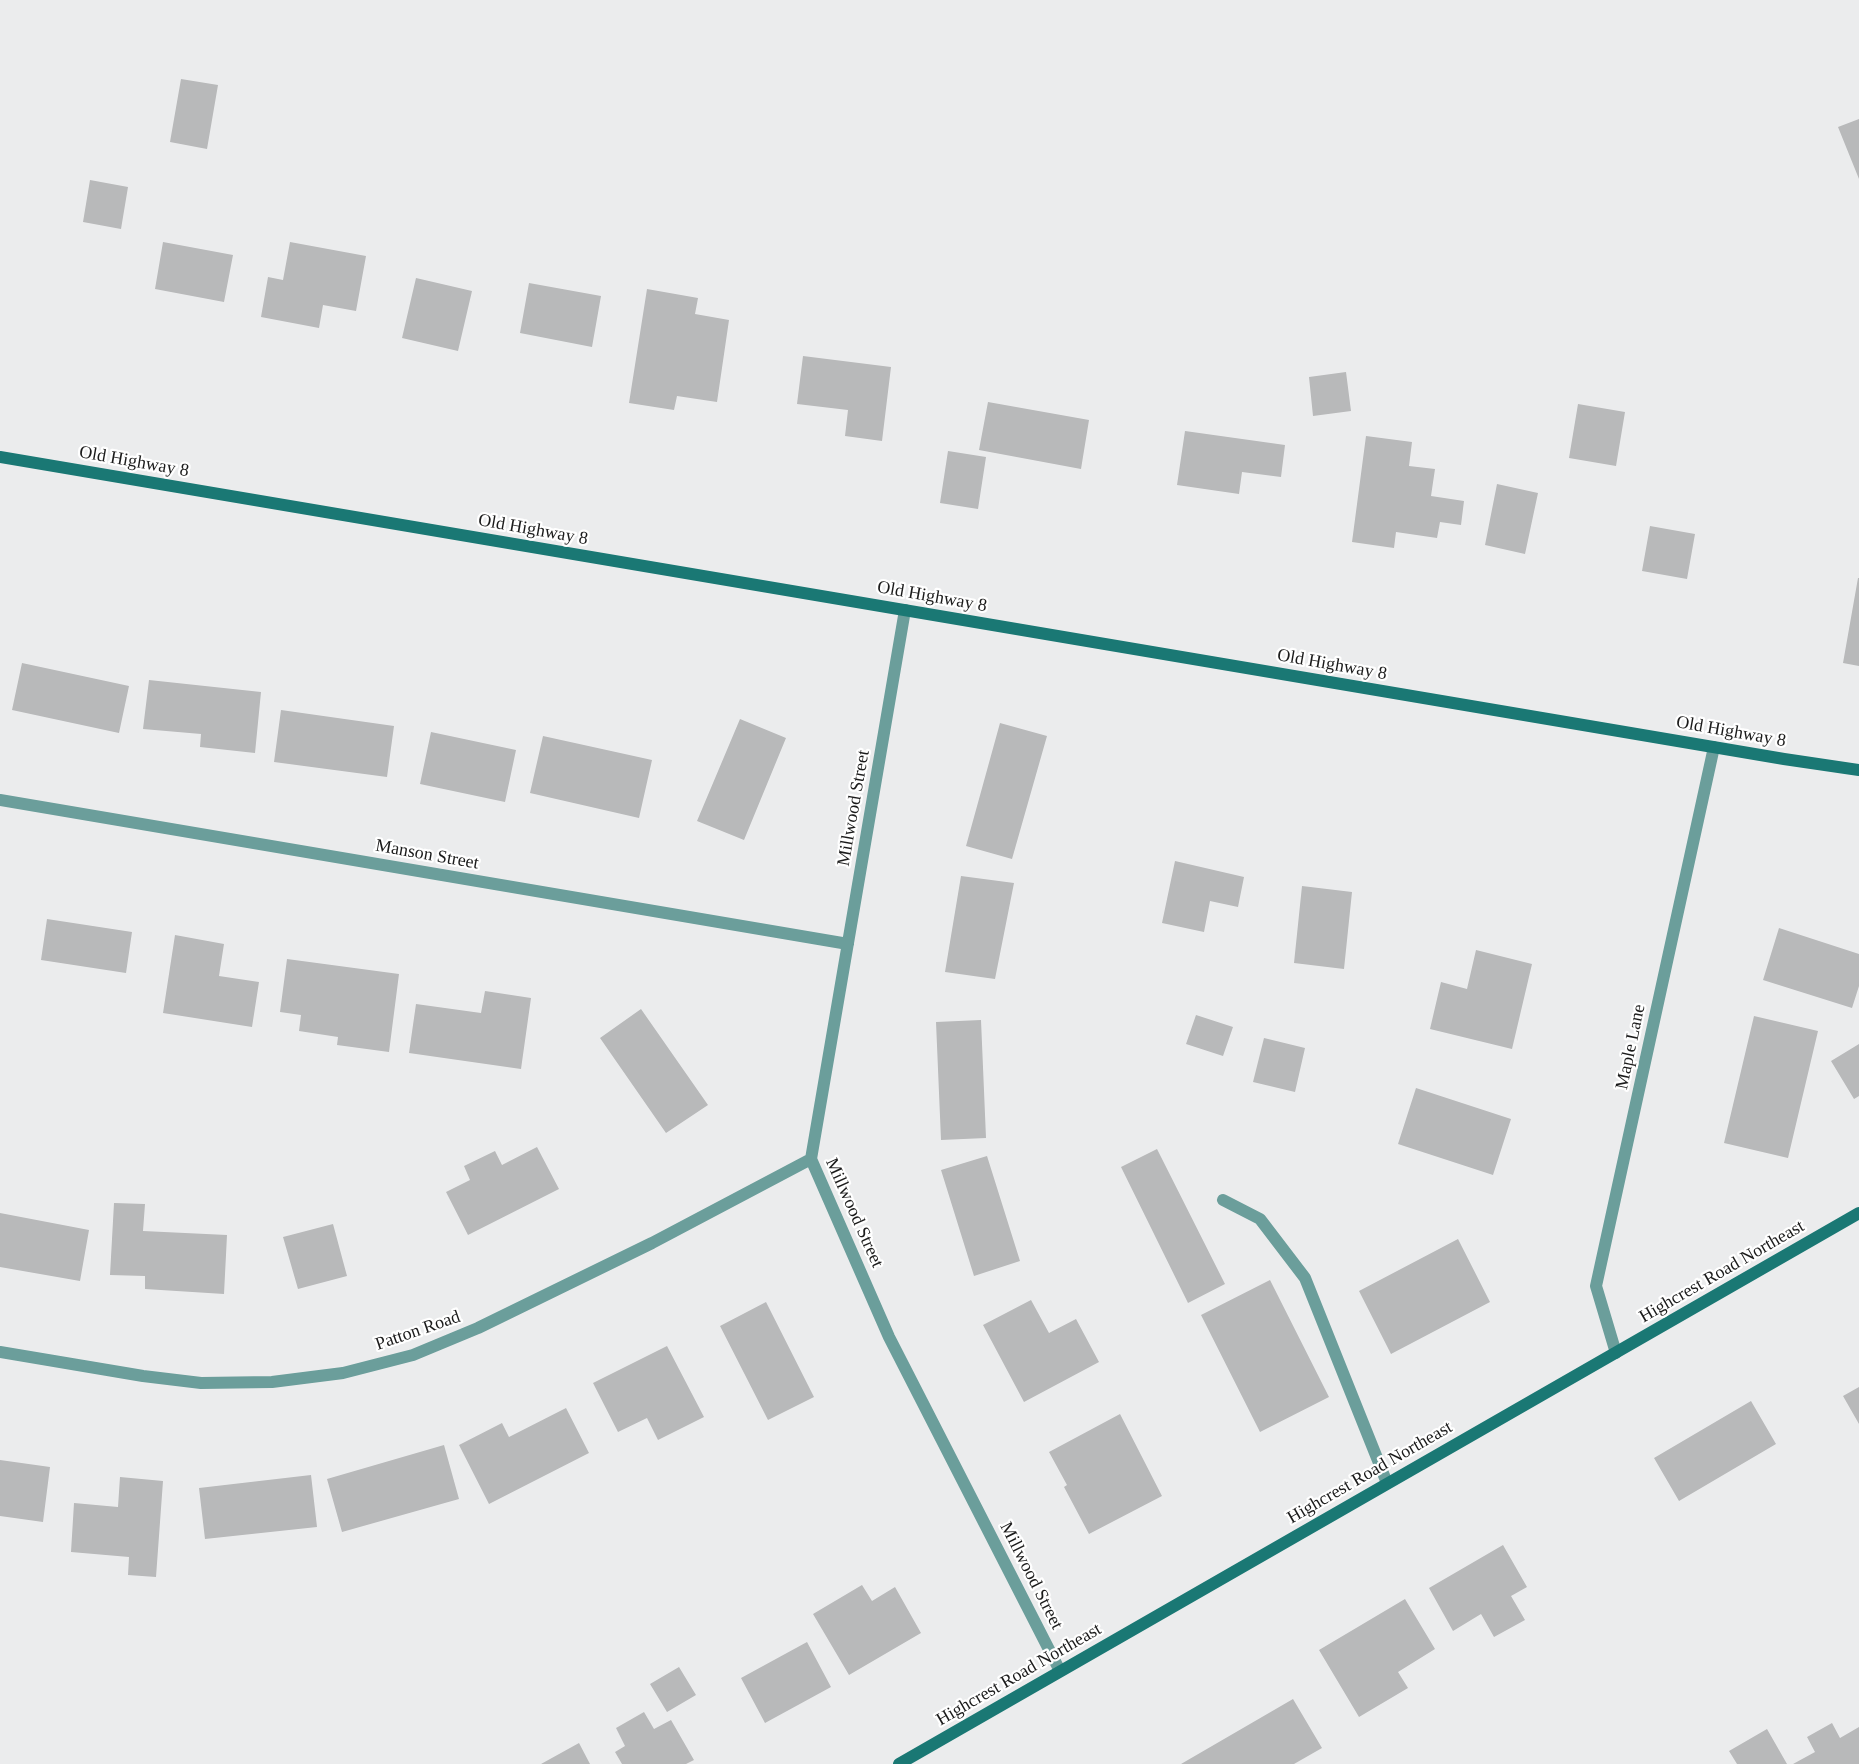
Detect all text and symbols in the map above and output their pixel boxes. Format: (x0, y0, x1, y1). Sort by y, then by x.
street label: Old Highway 8 (77, 442, 191, 482)
street label: Old Highway 8 (476, 510, 590, 550)
street label: Old Highway 8 (875, 577, 989, 617)
street label: Old Highway 8 (1275, 645, 1389, 685)
street label: Old Highway 8 (1674, 712, 1788, 752)
street label: Millwood Street (833, 748, 875, 868)
street label: Manson Street (374, 835, 480, 875)
street label: Maple Lane (1611, 1002, 1651, 1092)
street label: Millwood Street (820, 1155, 888, 1271)
street label: Highcrest Road Northeast (1636, 1216, 1808, 1328)
street label: Patton Road (373, 1306, 463, 1356)
street label: Highcrest Road Northeast (1284, 1417, 1456, 1529)
street label: Millwood Street (995, 1519, 1067, 1633)
street label: Highcrest Road Northeast (933, 1619, 1105, 1731)

